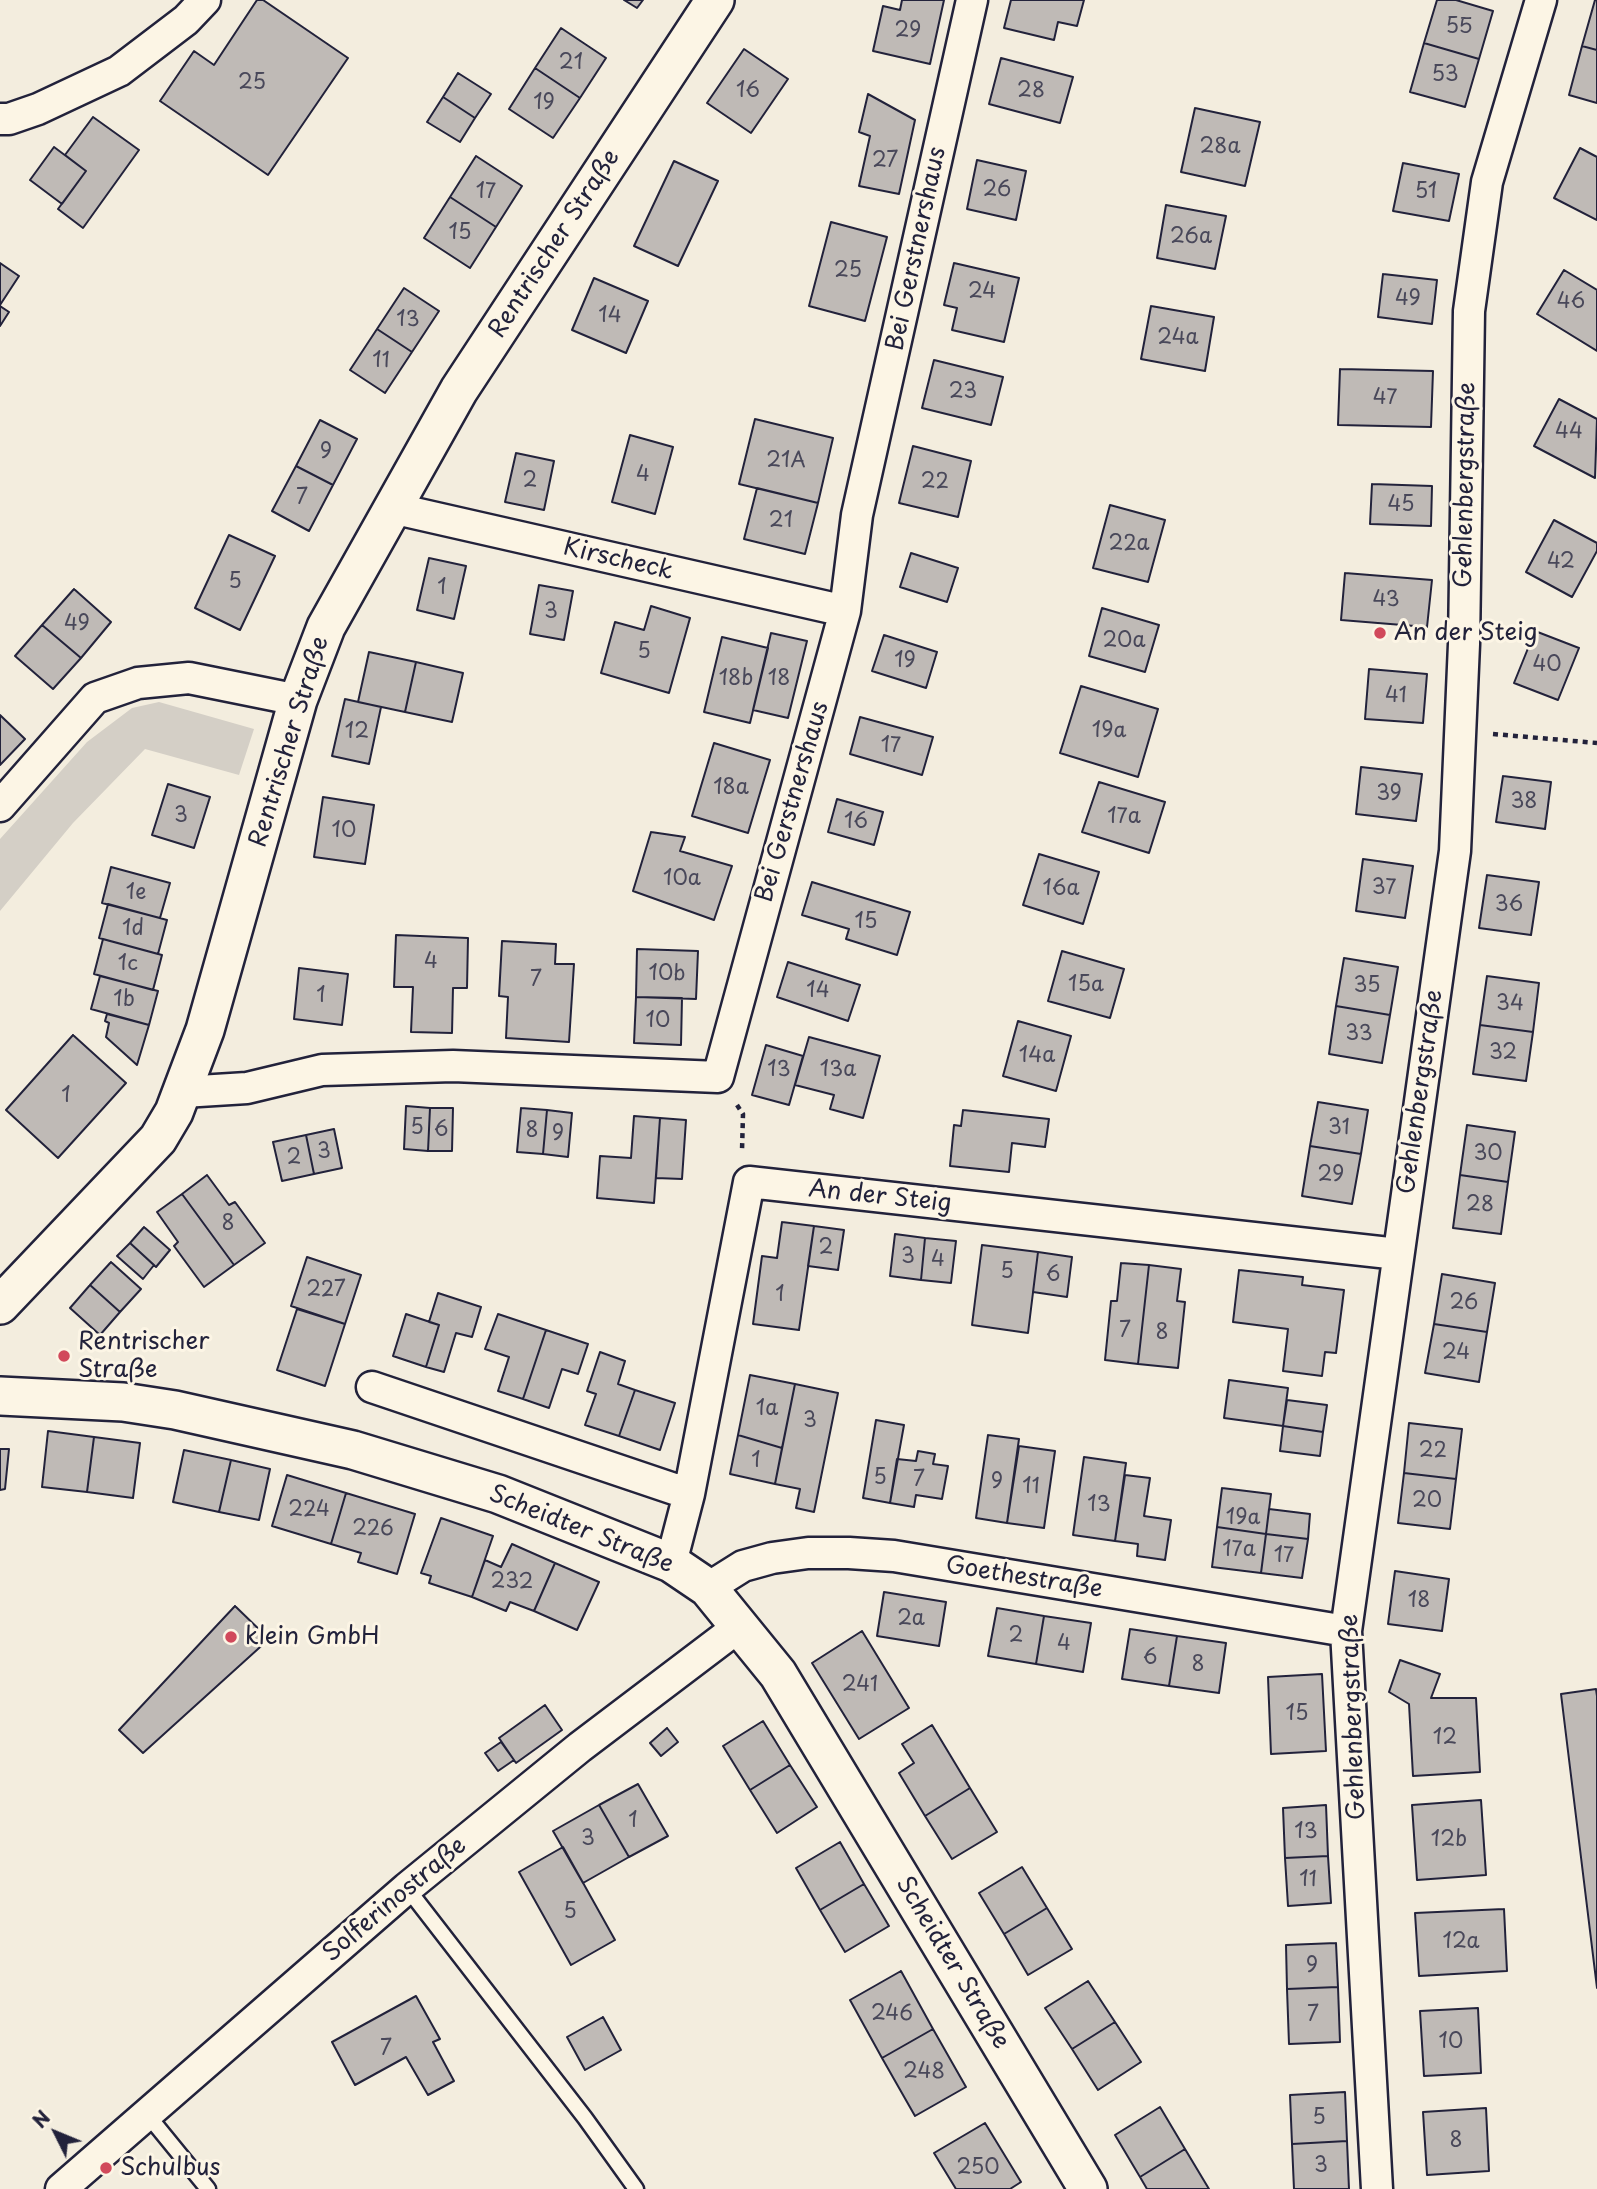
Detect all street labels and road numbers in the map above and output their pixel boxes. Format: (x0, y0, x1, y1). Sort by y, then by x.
street label: Rentrischer Straße (483, 145, 627, 343)
street label: Bei Gerstnershaus (881, 145, 953, 353)
street label: Gehlenbergstraße (1450, 382, 1482, 588)
street label: Kirscheck (560, 533, 676, 587)
street label: Rentrischer Straße (244, 633, 336, 851)
street label: Bei Gerstnershaus (751, 698, 835, 906)
street label: Gehlenbergstraße (1392, 988, 1450, 1196)
street label: An der Steig (807, 1175, 953, 1219)
street label: Scheidter Straße (485, 1480, 677, 1580)
street label: Goethestraße (943, 1551, 1105, 1605)
street label: Gehlenbergstraße (1336, 1614, 1372, 1820)
street label: Solferinostraße (317, 1832, 473, 1968)
street label: Scheidter Straße (889, 1871, 1015, 2055)

